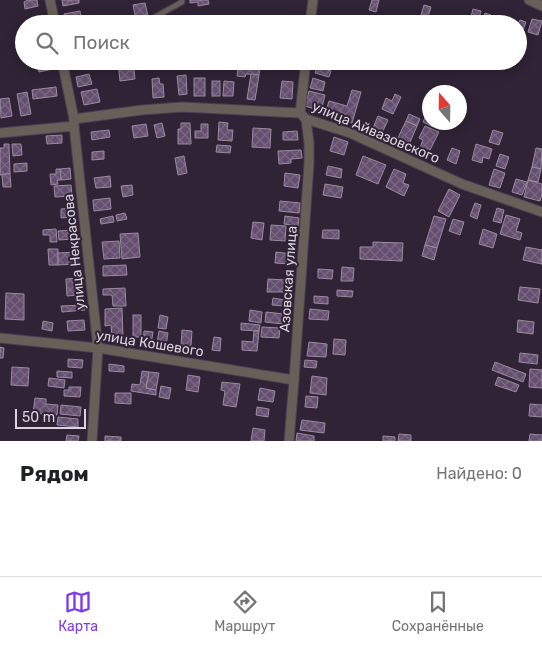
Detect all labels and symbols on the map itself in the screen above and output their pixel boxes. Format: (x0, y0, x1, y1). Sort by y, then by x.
north arrow (422, 85, 467, 130)
street label: улица Айвазовского (309, 98, 442, 167)
street label: улица Некрасова (60, 193, 89, 311)
street label: Азовская улица (276, 225, 301, 333)
street label: улица Кошевого (95, 327, 205, 360)
scale bar (15, 406, 86, 429)

